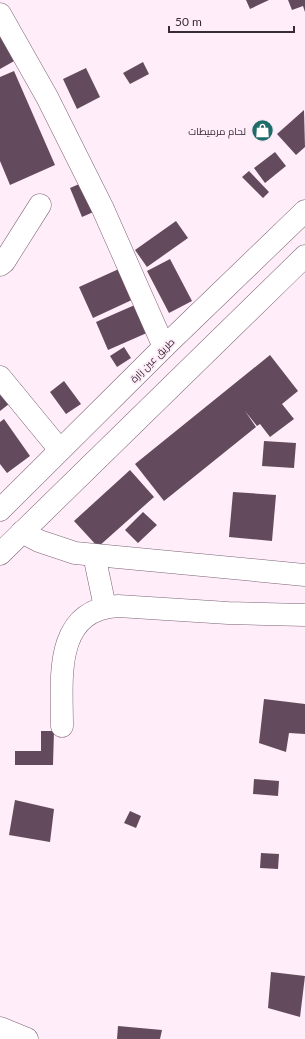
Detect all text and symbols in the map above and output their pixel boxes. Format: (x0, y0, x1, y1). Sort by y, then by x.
scale bar (169, 8, 294, 34)
text: 50 m (175, 14, 202, 29)
shop icon: لحام مرميطات (249, 118, 275, 144)
place label: لحام مرميطات (188, 125, 246, 139)
street label: طريق عين زارة (127, 335, 177, 385)

